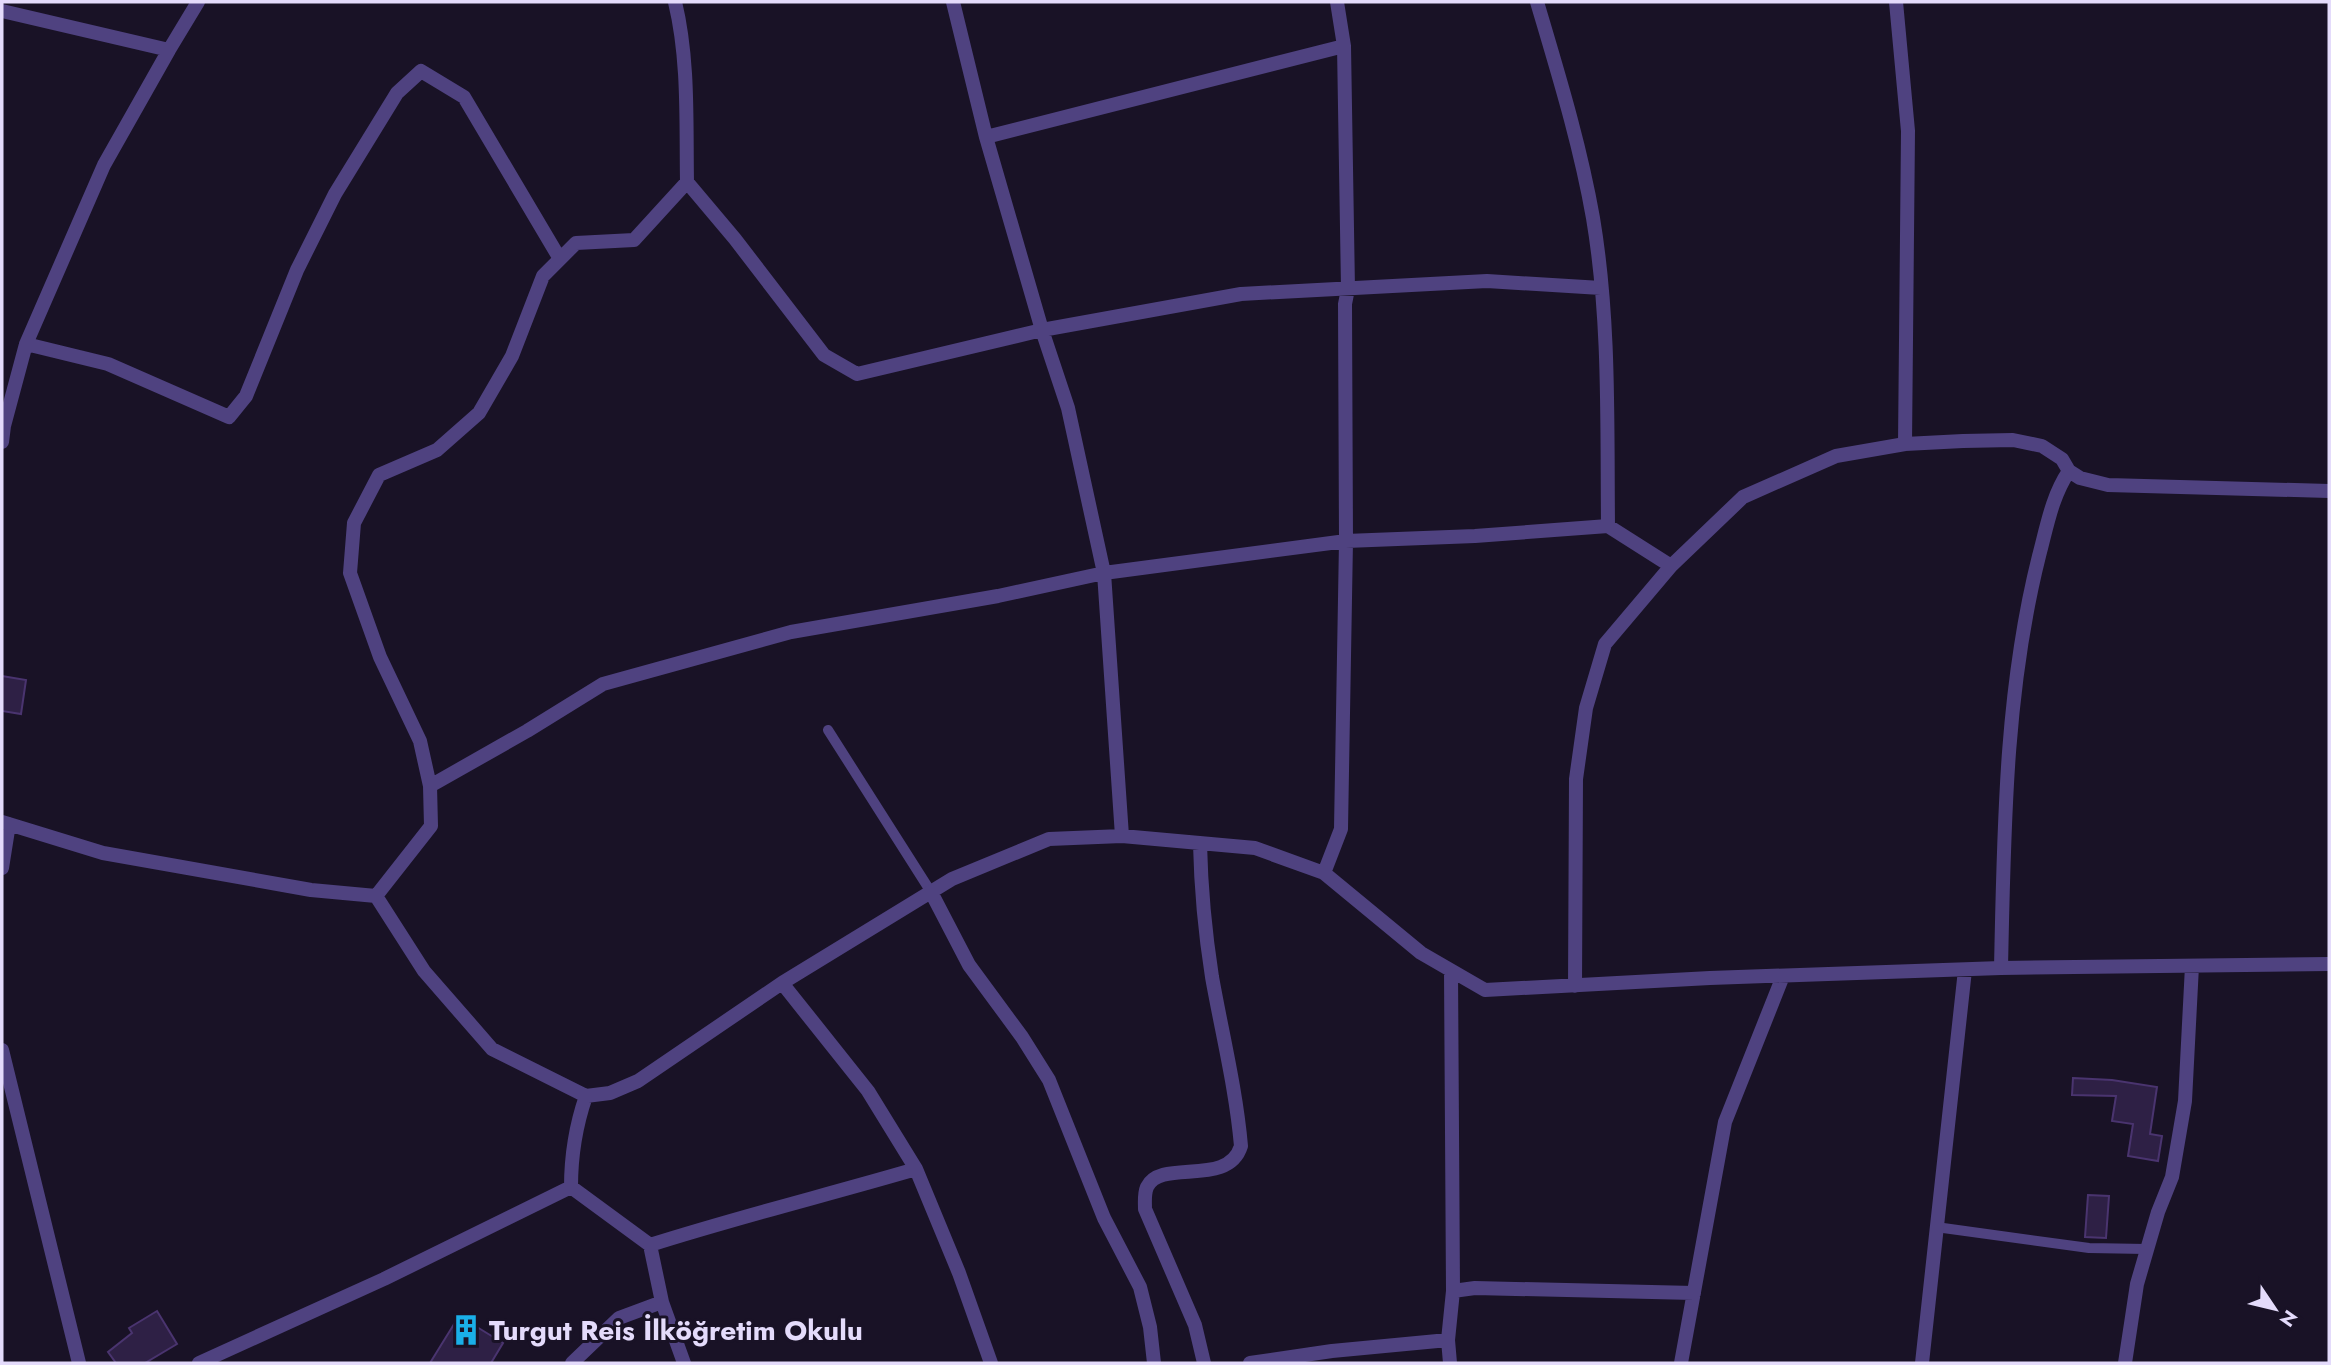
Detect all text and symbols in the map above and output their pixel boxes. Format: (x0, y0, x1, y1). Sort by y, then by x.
north arrow (2240, 1274, 2310, 1344)
text: N (2273, 1305, 2304, 1332)
place label: Turgut Reis İlköğretim Okulu (489, 1310, 863, 1351)
building icon: Turgut Reis İlköğretim Okulu (449, 1313, 483, 1347)

